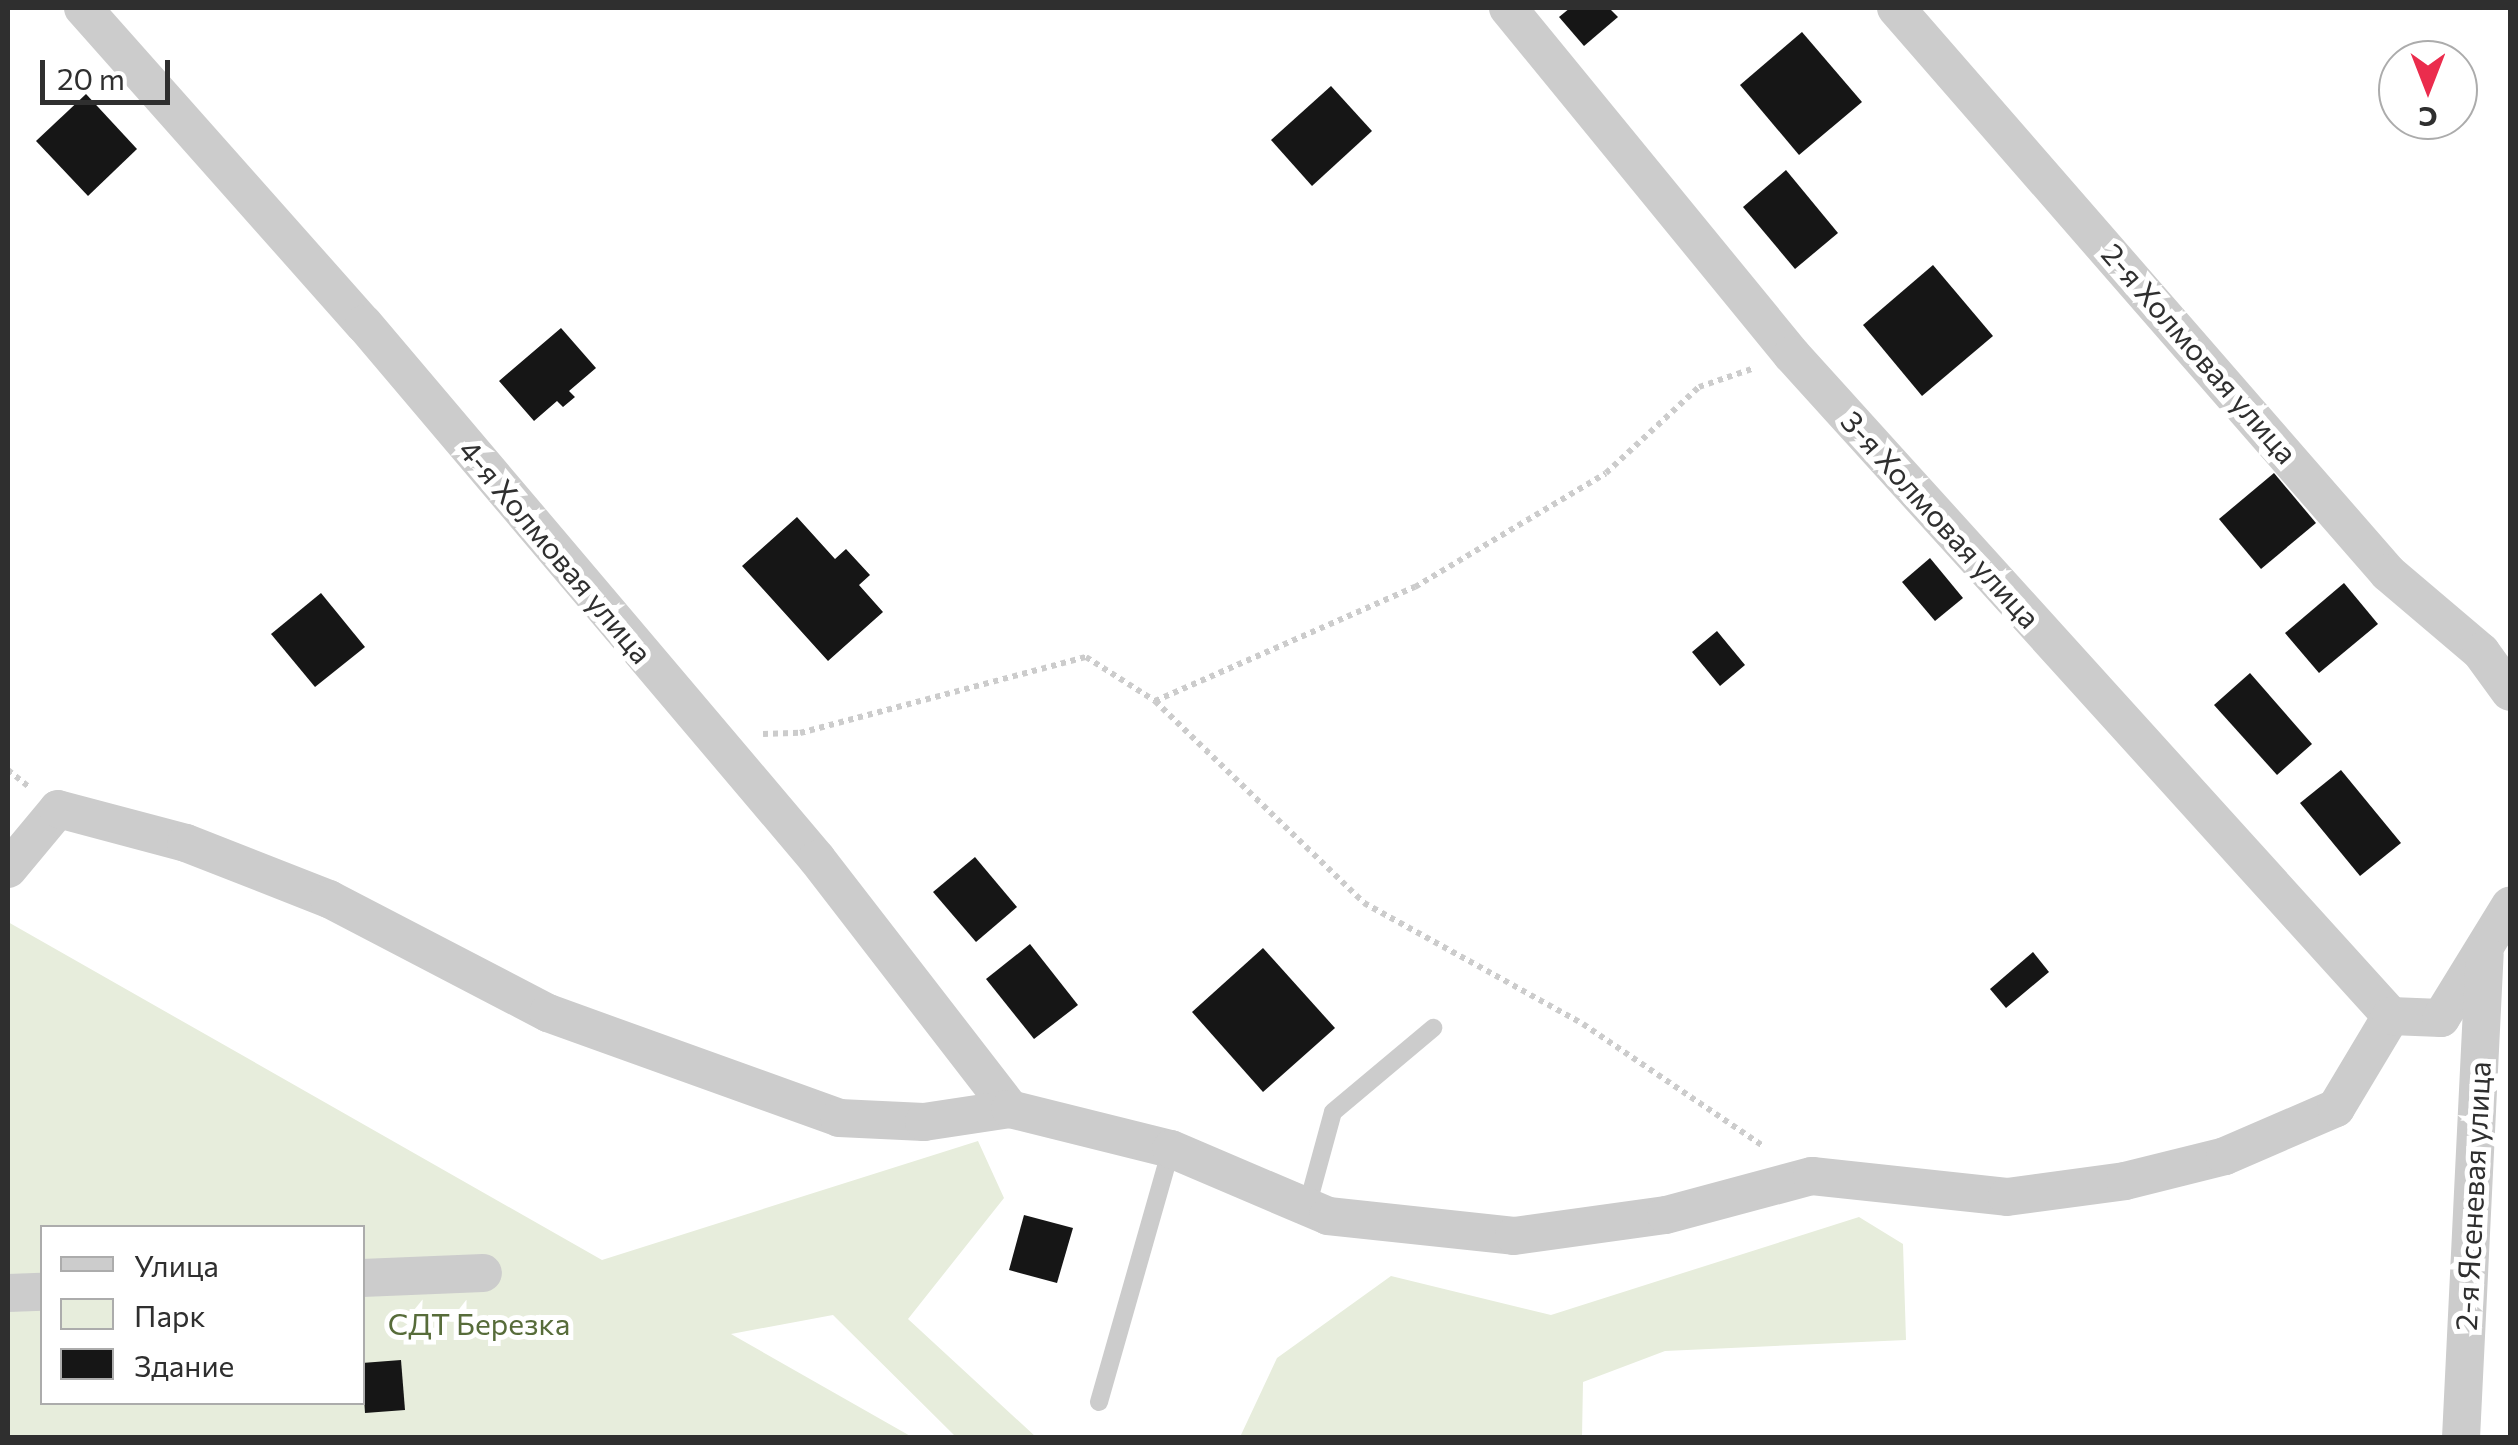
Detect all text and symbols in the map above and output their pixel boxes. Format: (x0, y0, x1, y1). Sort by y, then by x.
scale bar (45, 40, 175, 102)
north arrow (2378, 40, 2478, 140)
text: 20 m (57, 59, 125, 96)
text: С (2418, 101, 2438, 135)
street label: 2-я Холмовая улица (2095, 236, 2305, 470)
street label: 3-я Холмовая улица (1834, 403, 2048, 635)
street label: 4-я Холмовая улица (452, 432, 660, 670)
street label: 2-я Ясеневая улица (2447, 1061, 2497, 1331)
legend (40, 1225, 365, 1405)
text: Улица (134, 1246, 219, 1283)
text: Парк (134, 1296, 206, 1333)
park label: СДТ Березка (388, 1305, 570, 1341)
text: Здание (134, 1346, 234, 1383)

